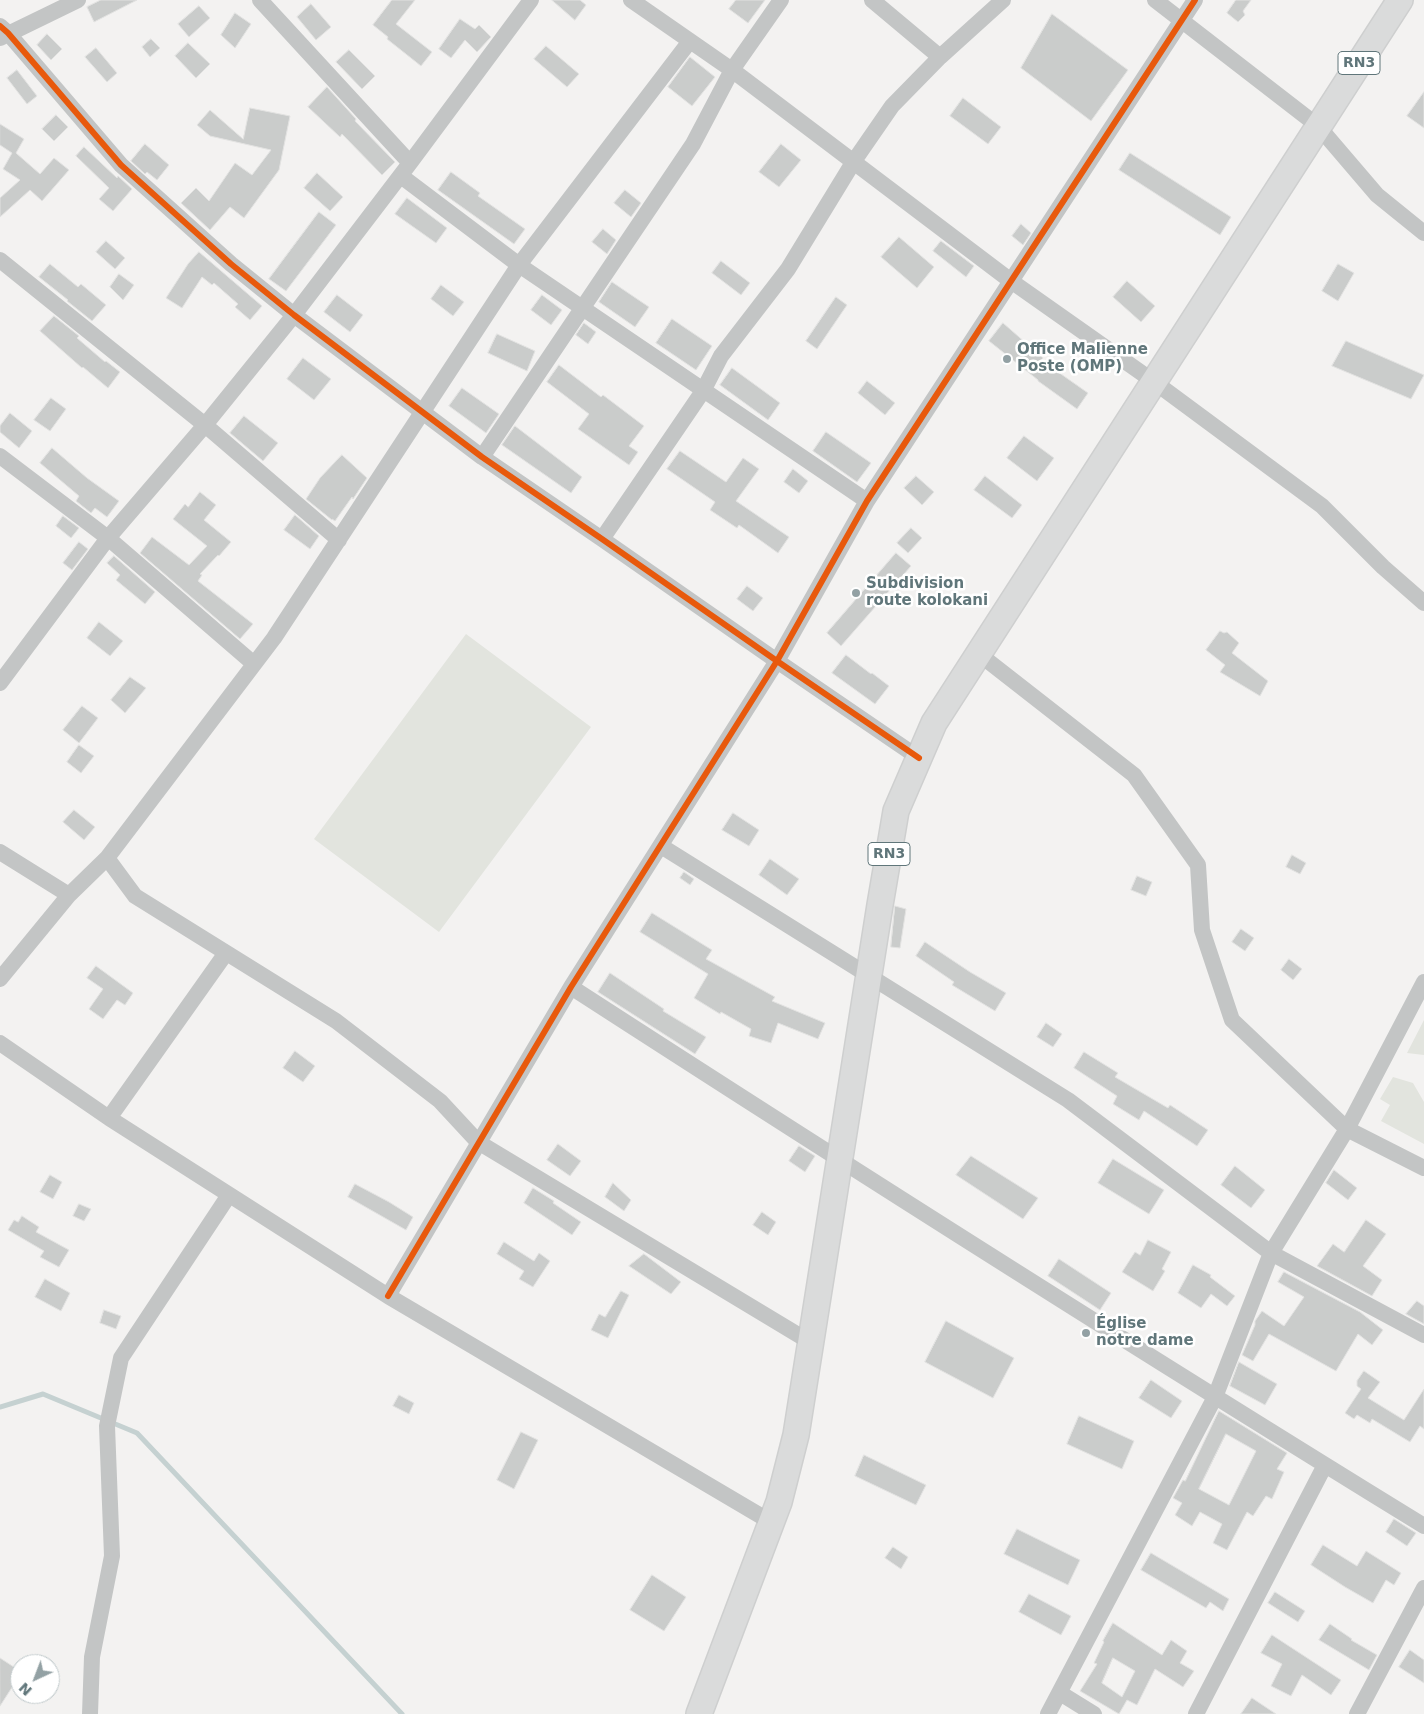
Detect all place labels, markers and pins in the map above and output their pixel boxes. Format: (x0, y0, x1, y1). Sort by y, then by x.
place label: Office Malienne Poste (OMP) (1017, 341, 1148, 376)
marker: Office Malienne Poste (OMP) (1001, 353, 1013, 365)
place label: Subdivision route kolokani (866, 575, 988, 610)
marker: Subdivision route kolokani (850, 587, 862, 599)
place label: Église notre dame (1096, 1315, 1194, 1350)
marker: Église notre dame (1080, 1327, 1092, 1339)

